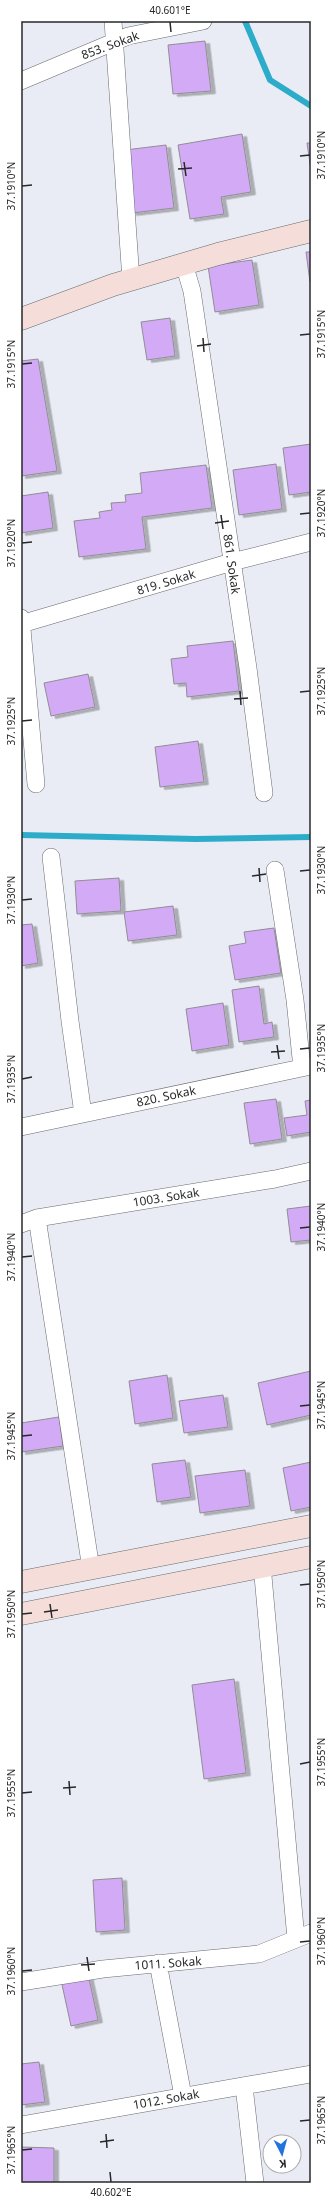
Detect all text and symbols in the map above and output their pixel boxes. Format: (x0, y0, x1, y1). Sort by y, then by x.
text: 40.601°E (149, 3, 191, 17)
street label: 853. Sokak (79, 26, 142, 63)
text: 37.1910°N (314, 131, 328, 179)
text: 37.1910°N (4, 162, 18, 210)
text: 37.1915°N (314, 310, 328, 358)
text: 37.1915°N (4, 340, 18, 388)
text: 37.1920°N (314, 489, 328, 537)
text: 37.1920°N (4, 519, 18, 567)
street label: 861. Sokak (219, 533, 245, 596)
street label: 819. Sokak (135, 565, 198, 599)
text: 37.1925°N (314, 667, 328, 715)
text: 37.1925°N (4, 697, 18, 745)
text: 37.1930°N (314, 846, 328, 894)
text: 37.1930°N (4, 876, 18, 924)
text: 37.1935°N (314, 1024, 328, 1072)
text: 37.1935°N (4, 1055, 18, 1103)
street label: 820. Sokak (135, 1081, 198, 1111)
street label: 1003. Sokak (131, 1183, 201, 1211)
text: 37.1940°N (314, 1203, 328, 1251)
text: 37.1940°N (4, 1233, 18, 1281)
text: 37.1945°N (314, 1381, 328, 1429)
text: 37.1945°N (4, 1412, 18, 1460)
text: 37.1950°N (314, 1560, 328, 1608)
text: 37.1950°N (4, 1590, 18, 1638)
text: 37.1955°N (314, 1738, 328, 1786)
text: 37.1955°N (4, 1769, 18, 1817)
text: 37.1960°N (314, 1917, 328, 1965)
text: 37.1960°N (4, 1947, 18, 1995)
street label: 1011. Sokak (134, 1952, 203, 1974)
street label: 1012. Sokak (131, 2085, 201, 2113)
text: 37.1965°N (314, 2096, 328, 2144)
text: 37.1965°N (4, 2126, 18, 2174)
north arrow (262, 2134, 302, 2174)
text: K (278, 2157, 288, 2172)
text: 40.602°E (90, 2185, 132, 2199)

